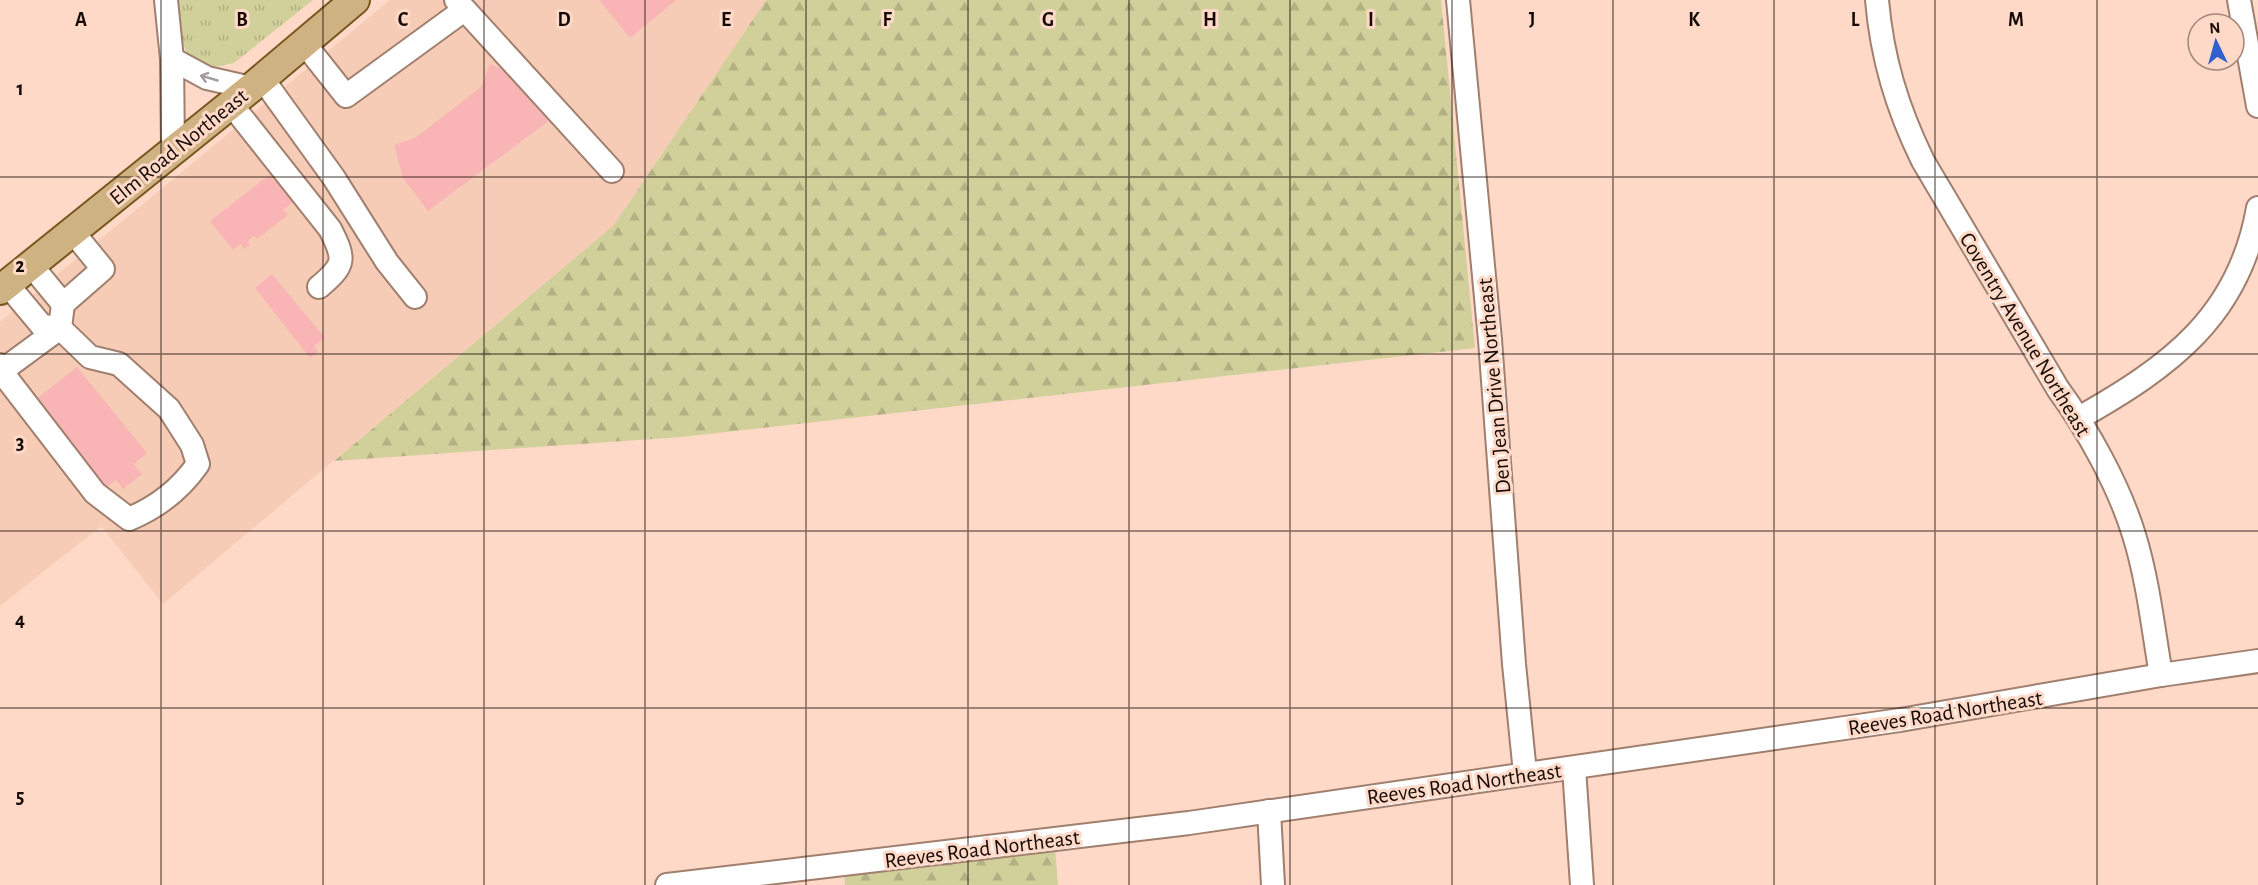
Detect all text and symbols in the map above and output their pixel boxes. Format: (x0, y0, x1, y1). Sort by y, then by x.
text: A (75, 10, 87, 30)
text: B (236, 10, 248, 30)
text: C (398, 10, 409, 30)
text: D (557, 10, 571, 30)
text: E (721, 10, 731, 30)
text: F (882, 10, 892, 30)
text: G (1042, 10, 1054, 30)
text: H (1203, 10, 1217, 30)
text: I (1368, 10, 1374, 30)
text: J (1529, 10, 1535, 30)
text: K (1688, 10, 1700, 30)
text: L (1851, 10, 1860, 30)
text: M (2008, 10, 2024, 30)
north arrow (2186, 12, 2246, 72)
text: N (2209, 20, 2221, 37)
one-way arrow (200, 72, 219, 83)
text: 1 (16, 79, 24, 99)
street label: Elm Road Northeast (105, 84, 252, 209)
street label: Coventry Avenue Northeast (1956, 229, 2095, 440)
text: 2 (15, 256, 25, 276)
street label: Den Jean Drive Northeast (1474, 277, 1514, 495)
text: 3 (16, 433, 24, 453)
text: 4 (15, 610, 25, 630)
street label: Reeves Road Northeast (1847, 687, 2044, 739)
street label: Reeves Road Northeast (1365, 759, 1563, 809)
text: 5 (16, 787, 24, 807)
street label: Reeves Road Northeast (883, 826, 1081, 872)

